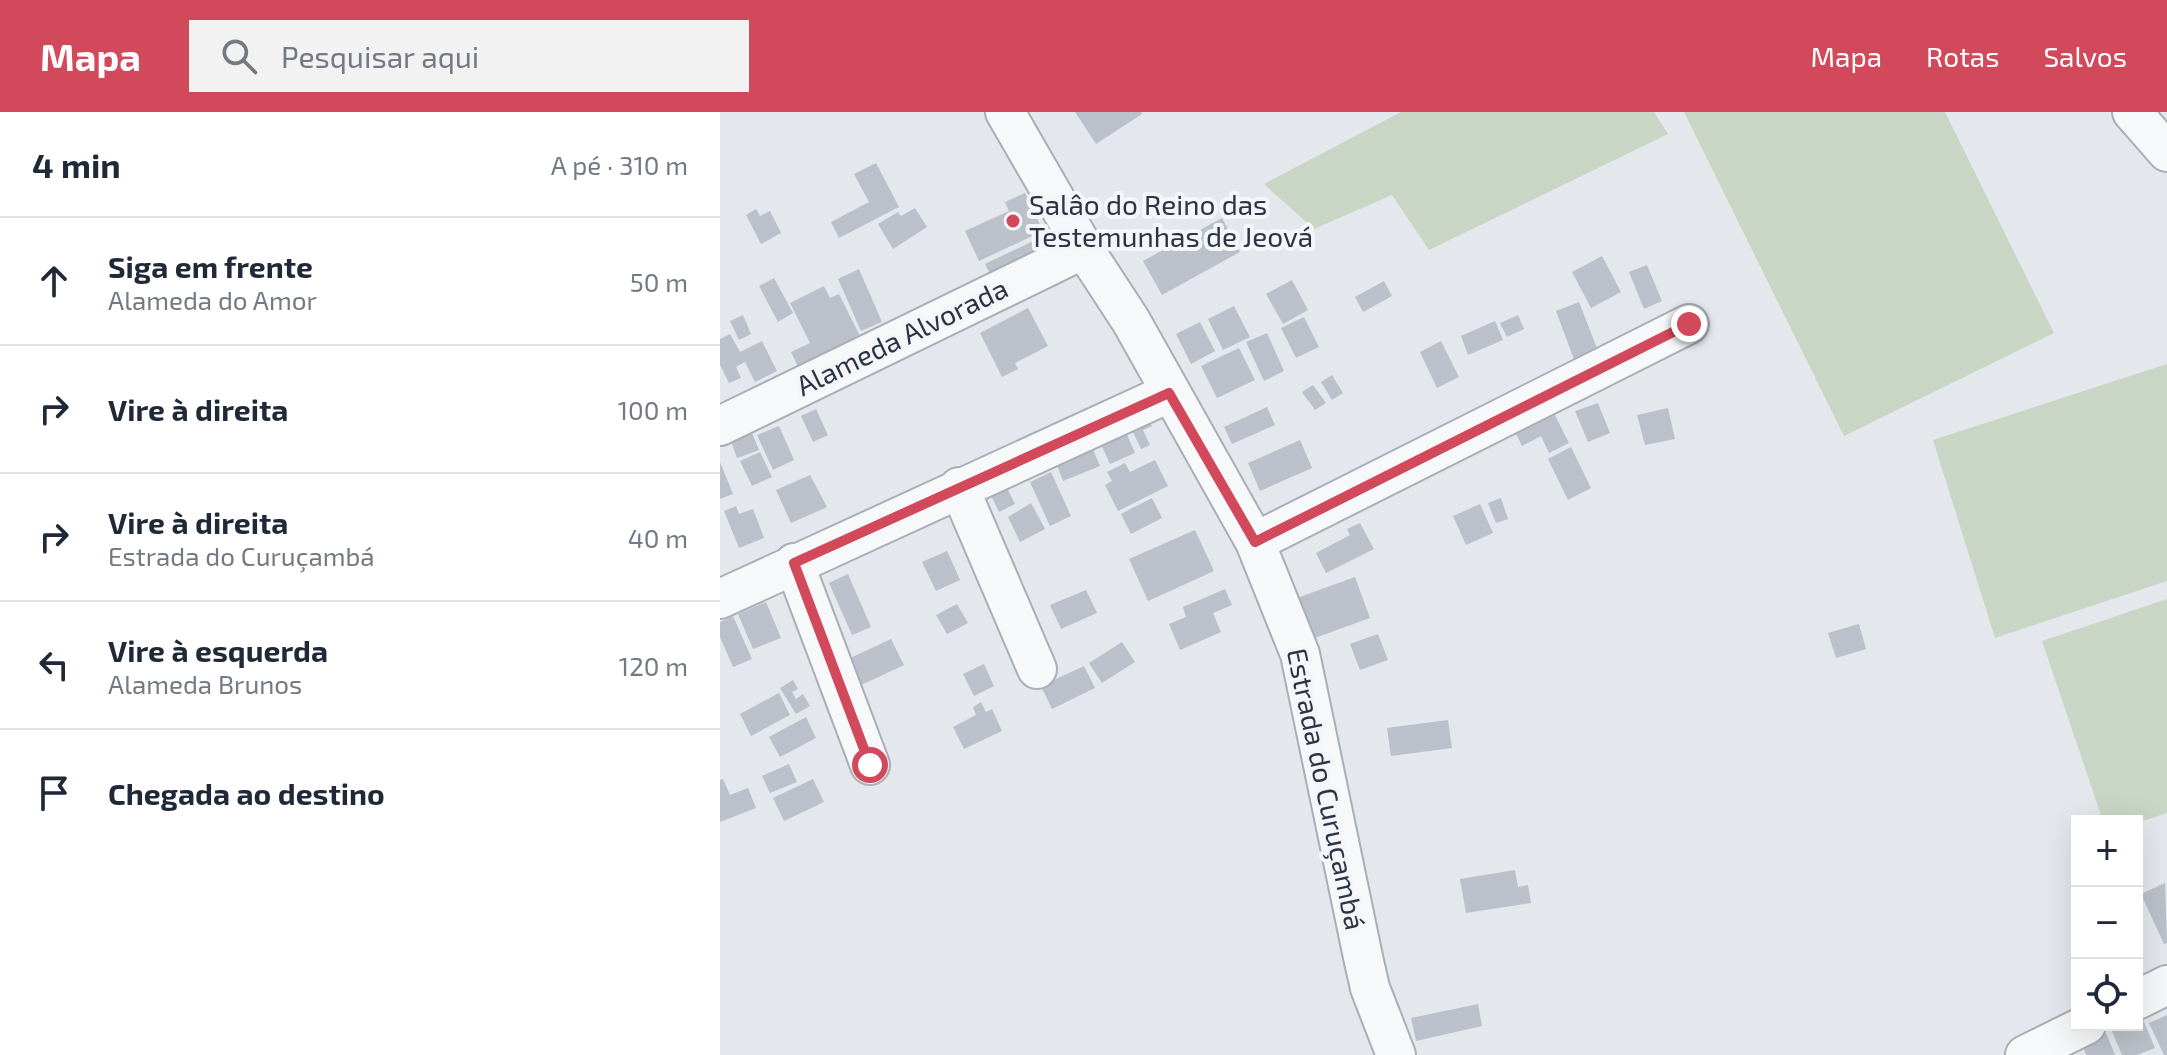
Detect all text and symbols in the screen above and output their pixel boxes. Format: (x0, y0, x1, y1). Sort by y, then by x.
search box (189, 20, 749, 92)
text: Mapa (40, 33, 141, 79)
icon: search (217, 34, 261, 78)
text: Pesquisar aqui (281, 38, 479, 74)
text: Mapa (1811, 39, 1882, 73)
text: Rotas (1926, 39, 1999, 73)
text: Salvos (2043, 39, 2127, 73)
text: 4 min (32, 144, 121, 185)
text: A pé · 310 m (551, 149, 688, 180)
place label: Salâo do Reino das Testemunhas de Jeová (1029, 187, 1313, 253)
marker: Salâo do Reino das Testemunhas de Jeová (1004, 212, 1022, 230)
text: Siga em frente (108, 248, 313, 284)
icon: ahead (32, 259, 76, 303)
text: 50 m (630, 266, 688, 297)
street label: Alameda Alvorada (790, 270, 1013, 402)
text: Alameda do Amor (108, 284, 317, 315)
route end (1671, 306, 1707, 342)
icon: right (32, 387, 76, 431)
text: Vire à direita (108, 391, 288, 427)
text: 100 m (618, 394, 688, 425)
text: Vire à direita (108, 504, 288, 540)
icon: right (32, 515, 76, 559)
text: 40 m (628, 522, 688, 553)
text: Estrada do Curuçambá (108, 540, 375, 571)
text: Vire à esquerda (108, 632, 328, 668)
icon: left (32, 643, 76, 687)
street label: Estrada do Curuçambá (1280, 645, 1373, 933)
text: 120 m (619, 650, 688, 681)
text: Alameda Brunos (108, 668, 302, 699)
route start (852, 747, 888, 783)
icon: arrive (32, 771, 76, 815)
text: Chegada ao destino (108, 775, 385, 811)
map controls (2071, 815, 2143, 1031)
button: + (2071, 815, 2143, 887)
button: − (2071, 887, 2143, 959)
button: locate (2071, 959, 2143, 1031)

